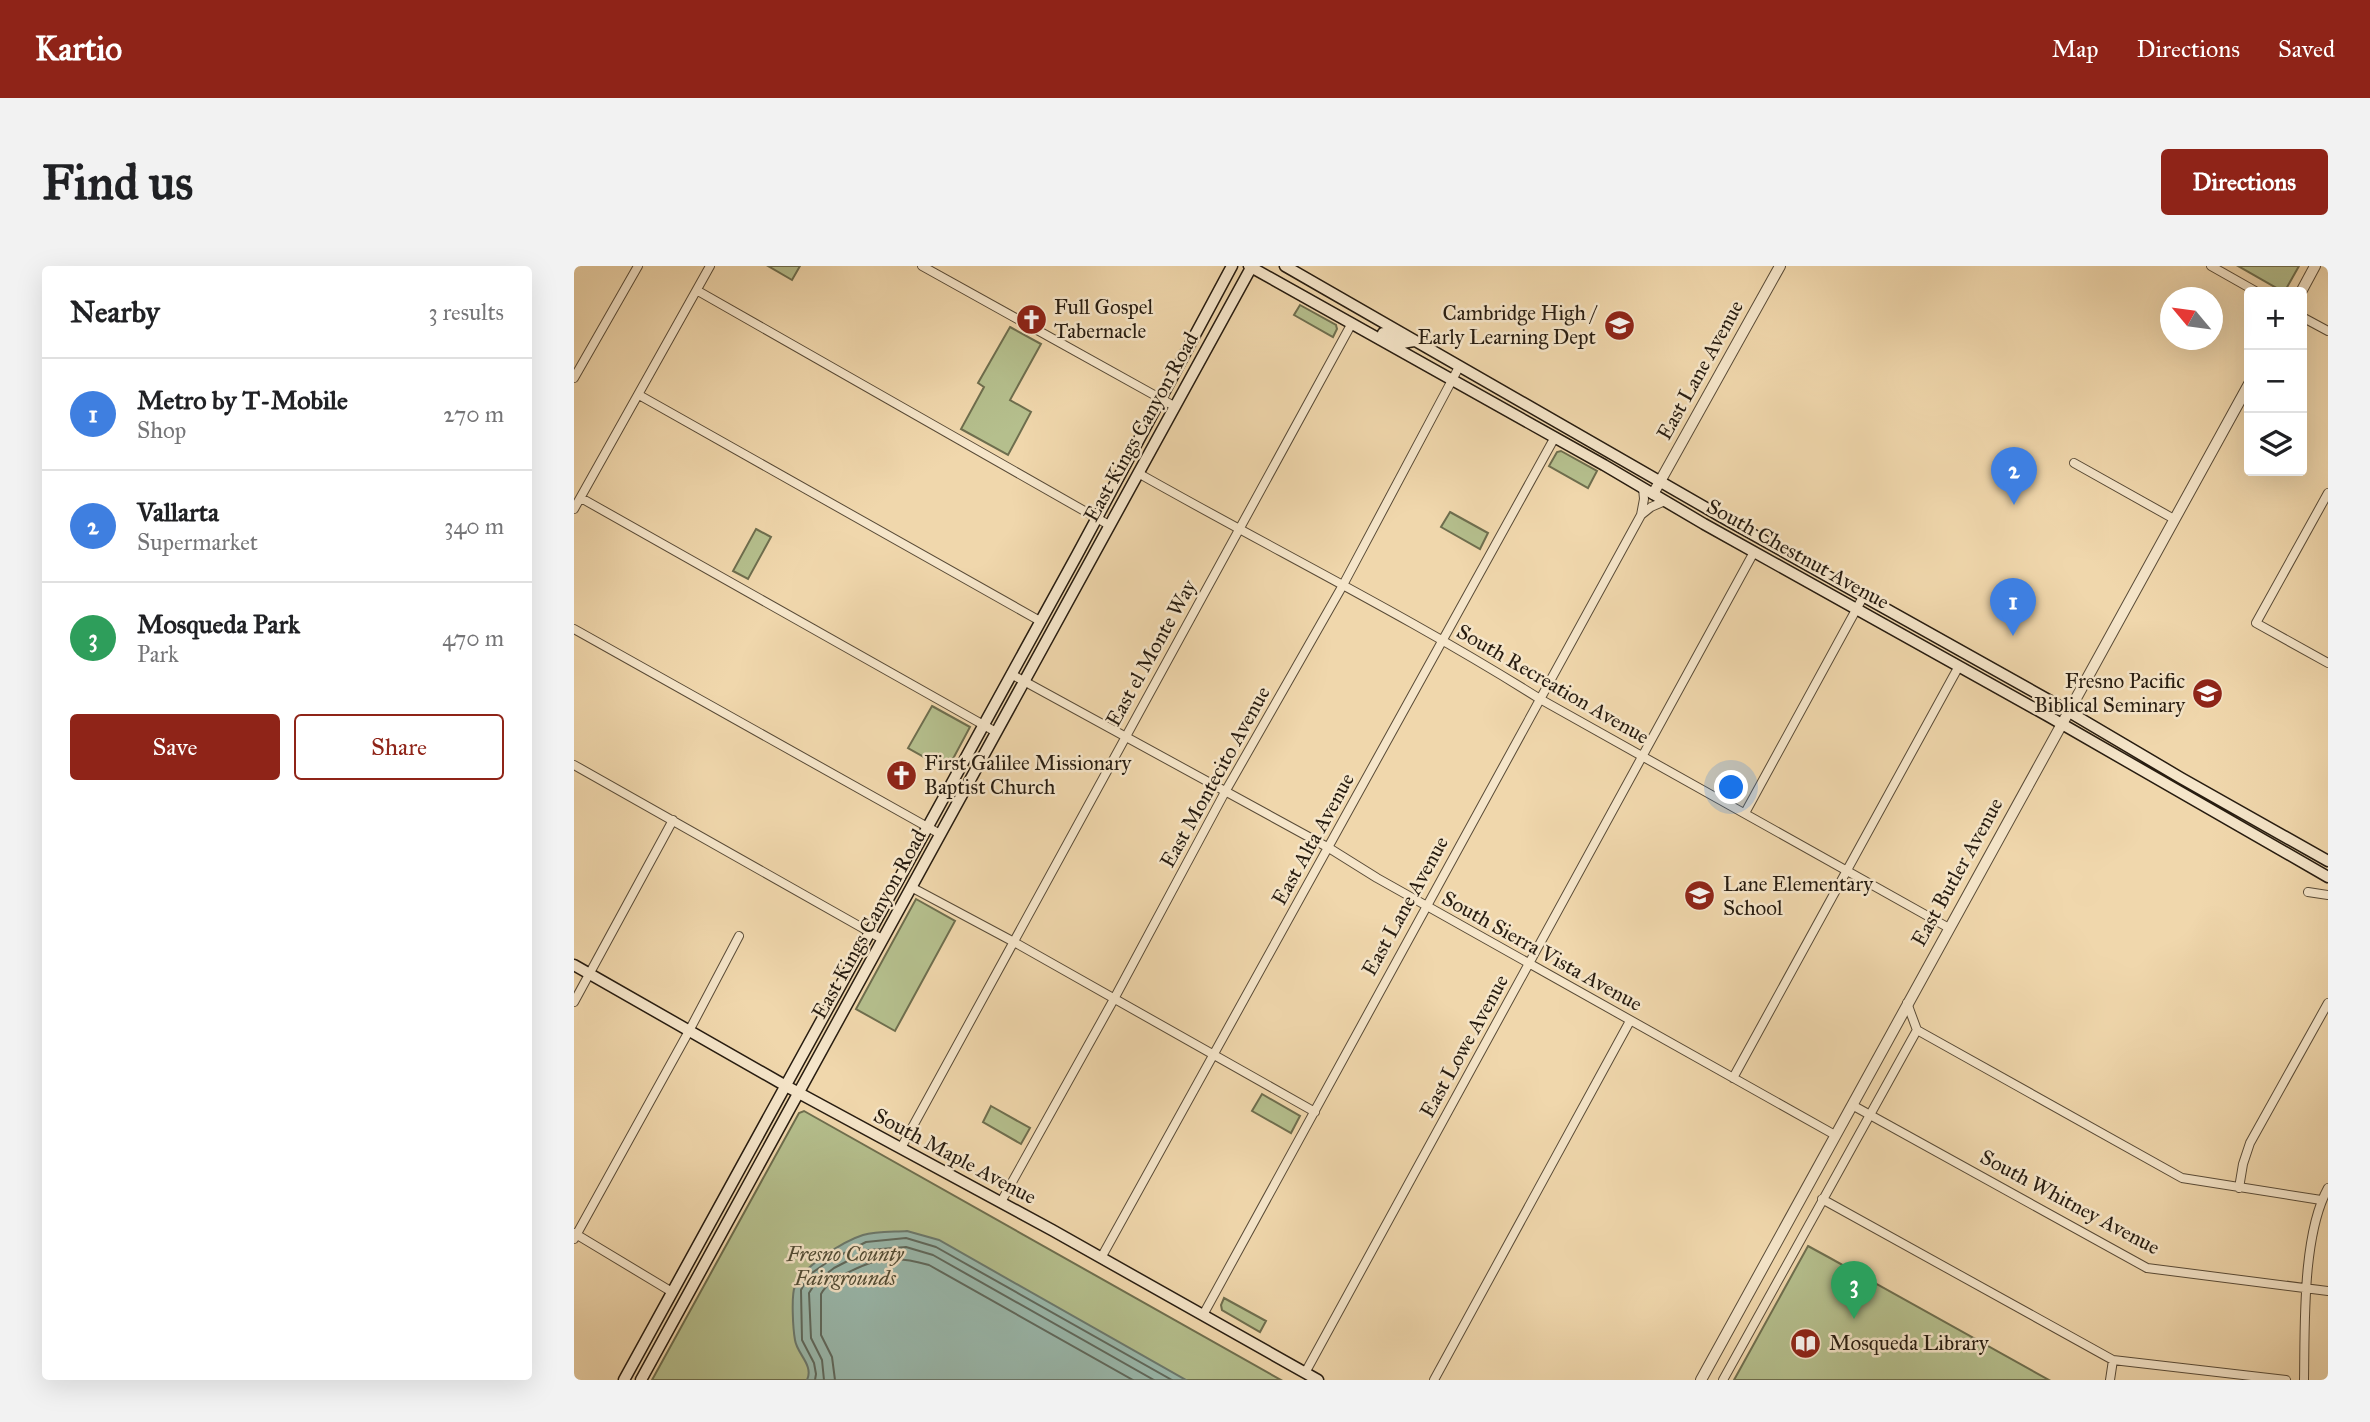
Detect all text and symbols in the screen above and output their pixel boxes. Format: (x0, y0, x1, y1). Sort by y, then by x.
text: Kartio (35, 29, 122, 69)
text: Map (2052, 34, 2099, 64)
text: Directions (2137, 34, 2240, 64)
text: Saved (2278, 34, 2335, 64)
button: Directions (2161, 149, 2328, 215)
text: Find us (42, 153, 193, 212)
north arrow (2160, 287, 2223, 350)
map controls (2244, 287, 2307, 476)
button: + (2244, 287, 2307, 350)
text: Nearby (70, 294, 160, 330)
place label: Full Gospel Tabernacle (1054, 294, 1154, 344)
street label: East Lane Avenue (1651, 295, 1749, 444)
text: 3 results (428, 298, 504, 326)
place label: Cambridge High / Early Learning Dept (1418, 300, 1598, 350)
church icon: Full Gospel Tabernacle (1014, 302, 1048, 336)
school or university icon: Cambridge High / Early Learning Dept (1602, 308, 1636, 342)
street label: East Kings Canyon Road (1078, 327, 1204, 526)
button: − (2244, 350, 2307, 413)
text: Metro by T-Mobile (137, 384, 348, 416)
text: 1 (88, 400, 98, 428)
text: 270 m (443, 400, 504, 428)
button: layers (2244, 413, 2307, 476)
text: Shop (137, 416, 186, 444)
pin: 2 (1991, 447, 2037, 505)
street label: South Chestnut Avenue (1702, 493, 1894, 615)
text: Vallarta (137, 496, 219, 528)
text: 2 (87, 512, 99, 540)
text: 340 m (444, 512, 504, 540)
text: Supermarket (137, 528, 258, 556)
street label: East el Monte Way (1100, 574, 1203, 731)
pin: 1 (1990, 578, 2036, 636)
text: Mosqueda Park (137, 608, 300, 640)
street label: South Recreation Avenue (1452, 618, 1654, 750)
text: 3 (88, 624, 98, 652)
text: 470 m (442, 624, 504, 652)
text: Park (137, 640, 179, 668)
place label: Fresno Pacific Biblical Seminary (2034, 668, 2186, 718)
school or university icon: Fresno Pacific Biblical Seminary (2191, 676, 2225, 710)
street label: East Montecito Avenue (1154, 682, 1276, 872)
button: Save (70, 714, 280, 780)
button: Share (294, 714, 504, 780)
place label: First Galilee Missionary Baptist Church (924, 750, 1133, 800)
church icon: First Galilee Missionary Baptist Church (884, 758, 918, 792)
street label: East Alta Avenue (1266, 768, 1360, 910)
your location (1714, 770, 1748, 804)
street label: East Butler Avenue (1905, 793, 2009, 951)
street label: East Kings Canyon Road (806, 824, 932, 1023)
street label: East Lane Avenue (1356, 831, 1454, 980)
place label: Lane Elementary School (1723, 871, 1874, 921)
school or university icon: Lane Elementary School (1683, 879, 1717, 913)
street label: South Sierra Vista Avenue (1437, 885, 1647, 1017)
street label: East Lowe Avenue (1414, 970, 1514, 1122)
street label: South Maple Avenue (869, 1102, 1041, 1210)
street label: South Whitney Avenue (1976, 1144, 2165, 1261)
park label: Fresno County Fairgrounds (785, 1241, 905, 1291)
pin: 3 (1831, 1261, 1877, 1319)
library icon: Mosqueda Library (1789, 1326, 1823, 1360)
place label: Mosqueda Library (1829, 1330, 1990, 1356)

